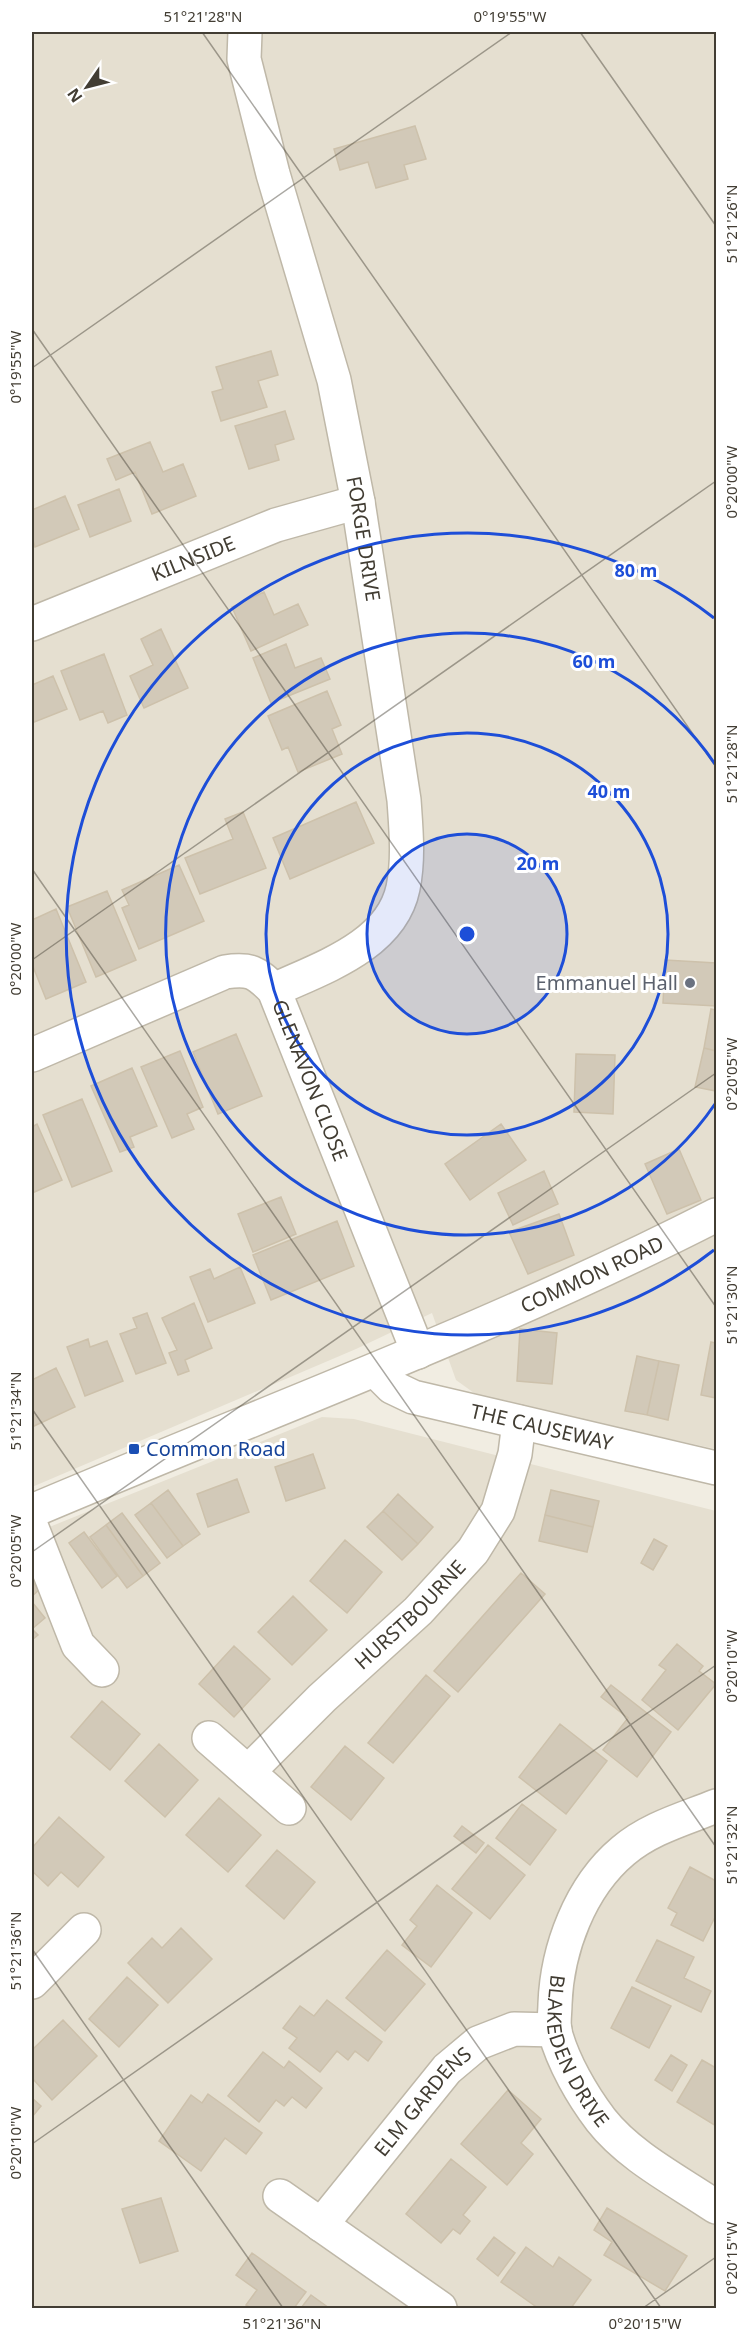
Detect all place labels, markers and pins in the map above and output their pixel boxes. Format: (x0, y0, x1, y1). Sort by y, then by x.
centre of rings (457, 924, 477, 944)
place label: Emmanuel Hall (536, 969, 678, 996)
marker: Emmanuel Hall (683, 976, 697, 990)
place label: Common Road (146, 1435, 286, 1462)
marker: Common Road (127, 1442, 141, 1456)

